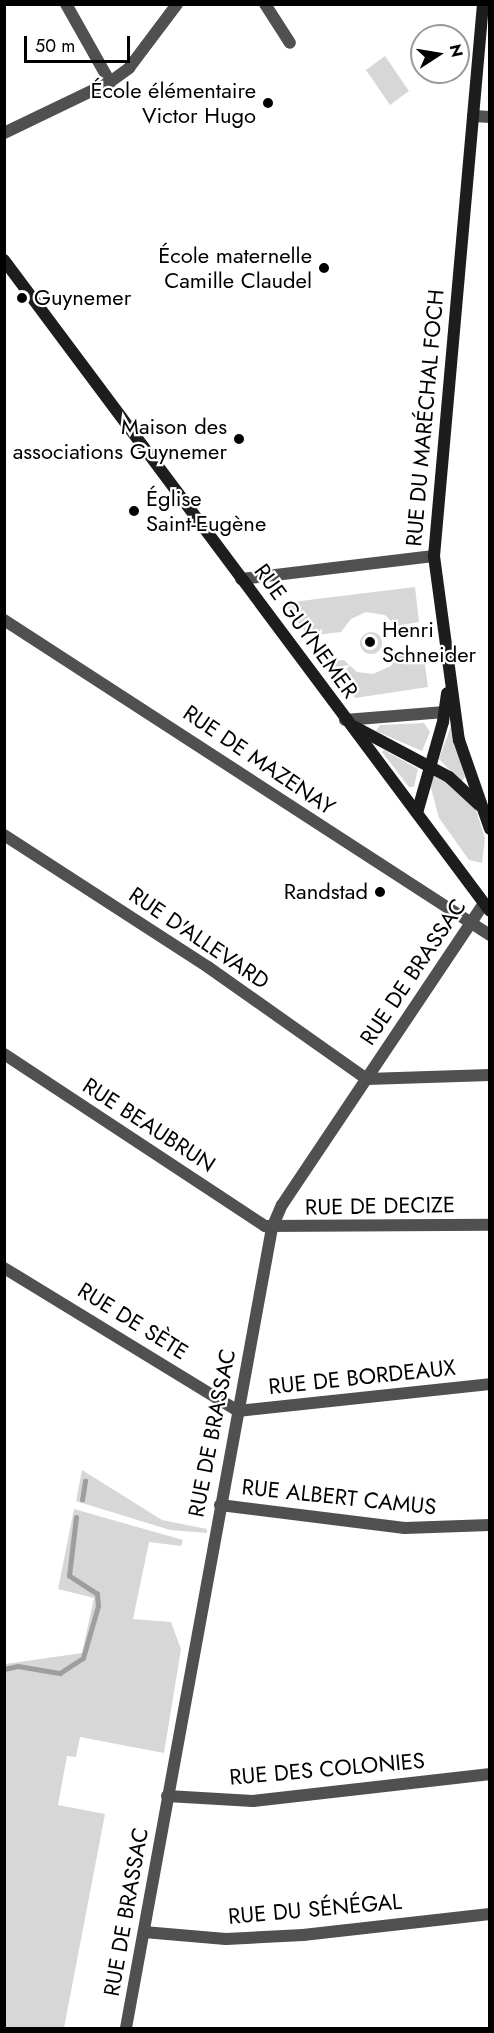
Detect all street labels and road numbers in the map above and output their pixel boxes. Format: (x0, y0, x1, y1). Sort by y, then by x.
street label: RUE DU MARÉCHAL FOCH (401, 288, 449, 548)
street label: RUE GUYNEMER (248, 559, 364, 703)
street label: RUE DE MAZENAY (178, 699, 340, 821)
street label: RUE D'ALLEVARD (124, 881, 274, 995)
street label: RUE DE BRASSAC (354, 894, 472, 1050)
street label: RUE BEAUBRUN (78, 1072, 220, 1178)
street label: RUE DE DECIZE (305, 1191, 455, 1221)
street label: RUE DE SÈTE (73, 1277, 193, 1365)
street label: RUE DE BRASSAC (183, 1347, 241, 1519)
street label: RUE DE BORDEAUX (267, 1354, 457, 1400)
street label: RUE ALBERT CAMUS (240, 1474, 438, 1520)
street label: RUE DES COLONIES (228, 1747, 426, 1791)
street label: RUE DE BRASSAC (98, 1826, 154, 1998)
street label: RUE DU SÉNÉGAL (227, 1888, 403, 1930)

